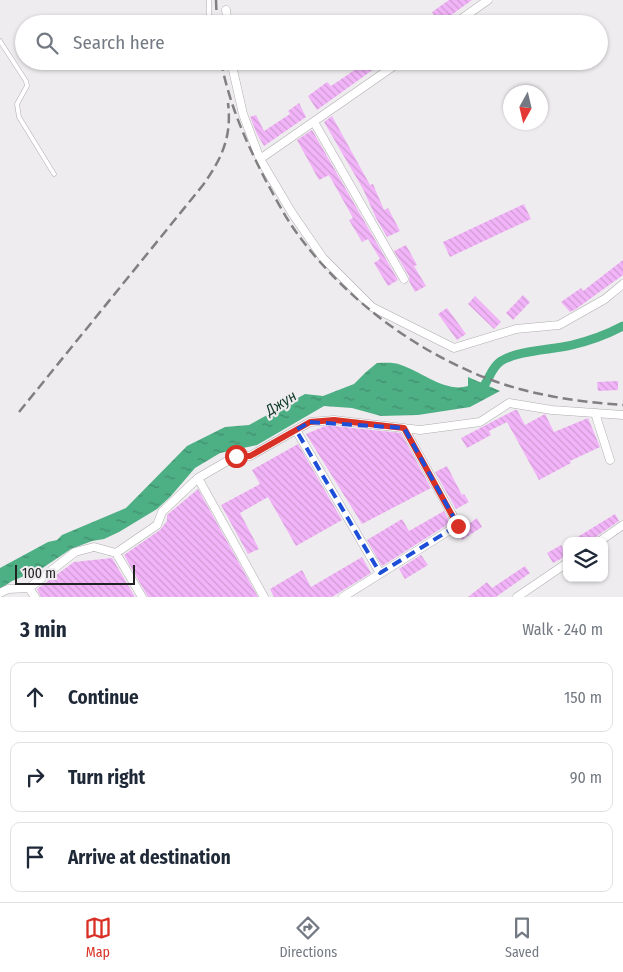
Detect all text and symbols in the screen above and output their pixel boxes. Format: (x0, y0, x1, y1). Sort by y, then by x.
search box (15, 15, 608, 70)
icon: search (33, 29, 61, 57)
text: Search here (73, 31, 165, 54)
north arrow (503, 85, 548, 130)
water label: Джун (260, 387, 300, 420)
route start (225, 445, 248, 468)
route end (447, 515, 470, 538)
map controls (563, 537, 608, 582)
button: layers (563, 537, 608, 582)
scale bar (15, 562, 135, 585)
text: 100 m (22, 565, 56, 582)
text: 3 min (20, 617, 67, 643)
text: Walk · 240 m (522, 620, 603, 639)
icon: ahead (21, 683, 49, 711)
text: Continue (68, 686, 139, 709)
text: 150 m (564, 688, 602, 707)
icon: right (21, 763, 49, 791)
text: Turn right (68, 766, 145, 789)
text: 90 m (570, 768, 602, 787)
icon: arrive (21, 843, 49, 871)
text: Arrive at destination (68, 846, 231, 869)
tab: Map (84, 914, 112, 961)
tab: Directions (279, 914, 337, 961)
tab: Saved (505, 914, 539, 961)

